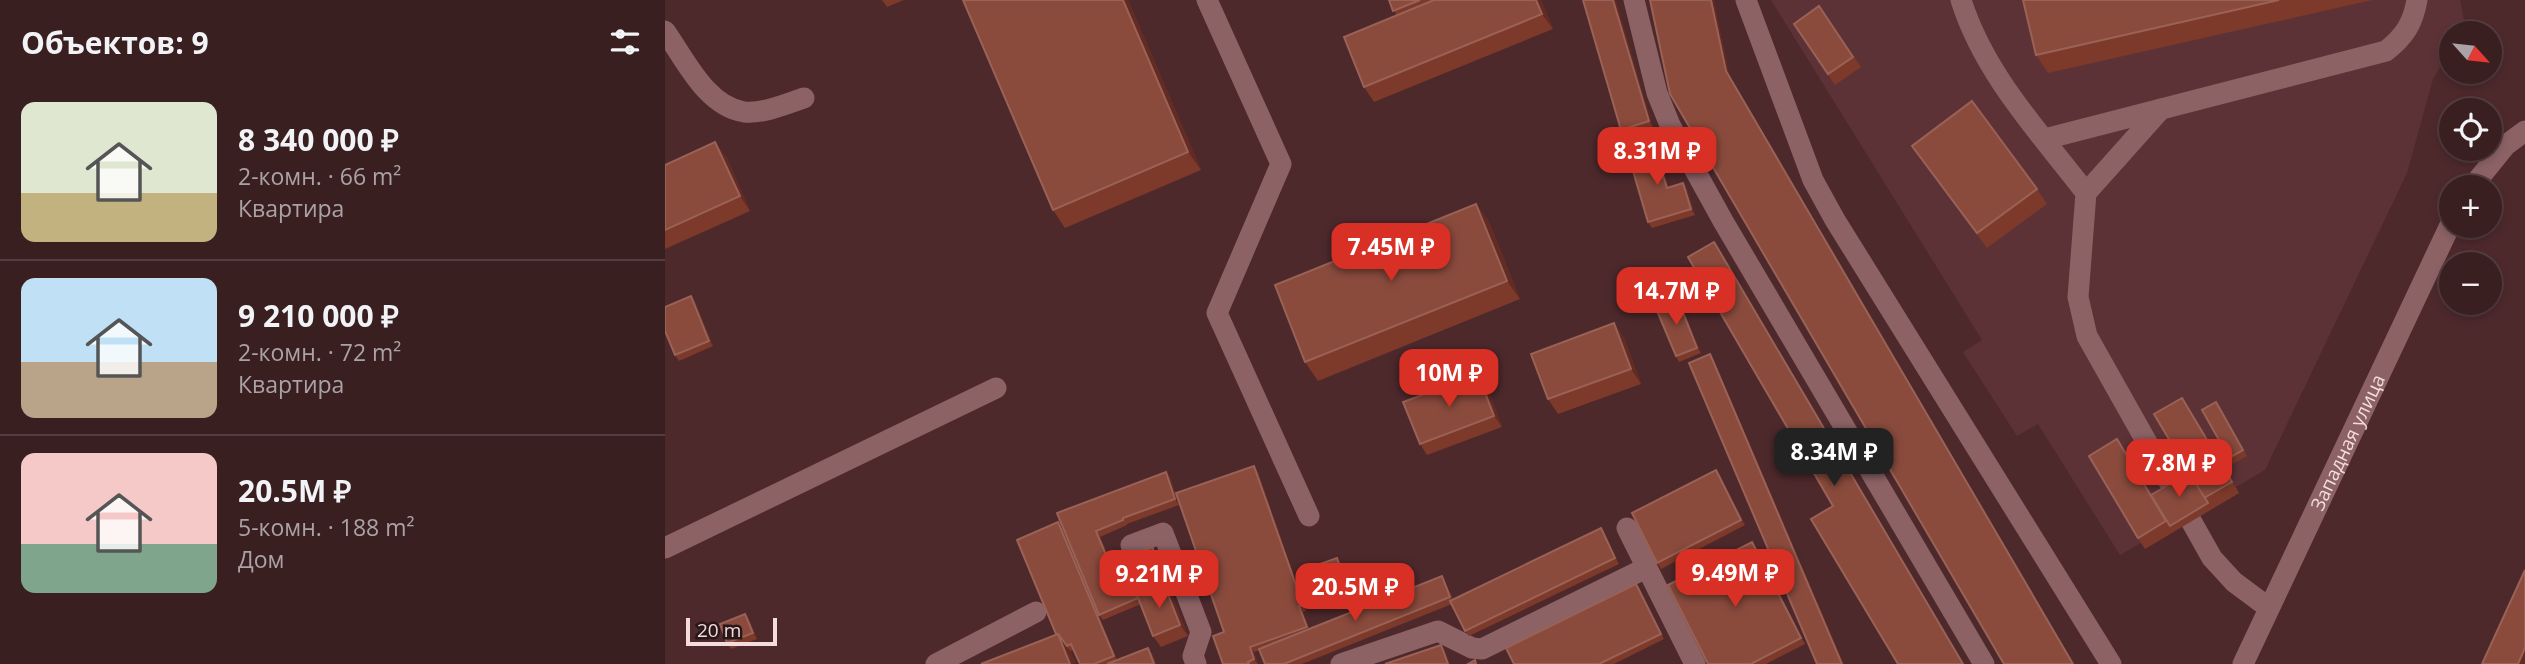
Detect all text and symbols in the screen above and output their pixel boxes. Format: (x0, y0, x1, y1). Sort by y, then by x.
north arrow (2439, 21, 2503, 84)
map controls (2439, 21, 2502, 315)
text: Объектов: 9 (21, 22, 209, 63)
icon: filters (606, 23, 644, 61)
button: locate (2439, 98, 2502, 161)
text: 8 340 000 ₽ (238, 119, 399, 160)
pin: 8.31M ₽ (1592, 128, 1722, 187)
icon: home (77, 130, 161, 214)
text: 8.31M ₽ (1613, 134, 1701, 166)
text: 2-комн. · 66 m² (238, 160, 401, 192)
button: + (2439, 175, 2502, 238)
text: Квартира (238, 192, 344, 224)
pin: 7.45M ₽ (1326, 224, 1456, 283)
text: 7.45M ₽ (1347, 230, 1435, 262)
button: − (2439, 252, 2502, 315)
pin: 14.7M ₽ (1611, 268, 1741, 327)
text: 14.7M ₽ (1632, 274, 1720, 306)
text: 9 210 000 ₽ (238, 295, 399, 336)
icon: home (77, 306, 161, 390)
text: 2-комн. · 72 m² (238, 336, 401, 368)
pin: 10M ₽ (1400, 350, 1498, 409)
text: 10M ₽ (1415, 356, 1483, 388)
text: Квартира (238, 368, 344, 400)
street label: Западная улица (2304, 370, 2391, 515)
pin: 8.34M ₽ (1769, 428, 1899, 488)
text: 8.34M ₽ (1790, 435, 1878, 467)
pin: 7.8M ₽ (2122, 440, 2236, 499)
text: 7.8M ₽ (2142, 446, 2216, 478)
text: 20.5M ₽ (238, 470, 352, 511)
icon: home (77, 481, 161, 565)
text: 5-комн. · 188 m² (238, 511, 414, 543)
text: Дом (238, 543, 284, 575)
pin: 9.21M ₽ (1094, 550, 1224, 610)
pin: 9.49M ₽ (1670, 550, 1800, 609)
text: 9.49M ₽ (1691, 556, 1779, 588)
text: 9.21M ₽ (1115, 557, 1203, 589)
pin: 20.5M ₽ (1290, 564, 1420, 623)
text: 20.5M ₽ (1311, 570, 1399, 602)
scale bar (686, 615, 777, 647)
text: 20 m (697, 617, 741, 643)

